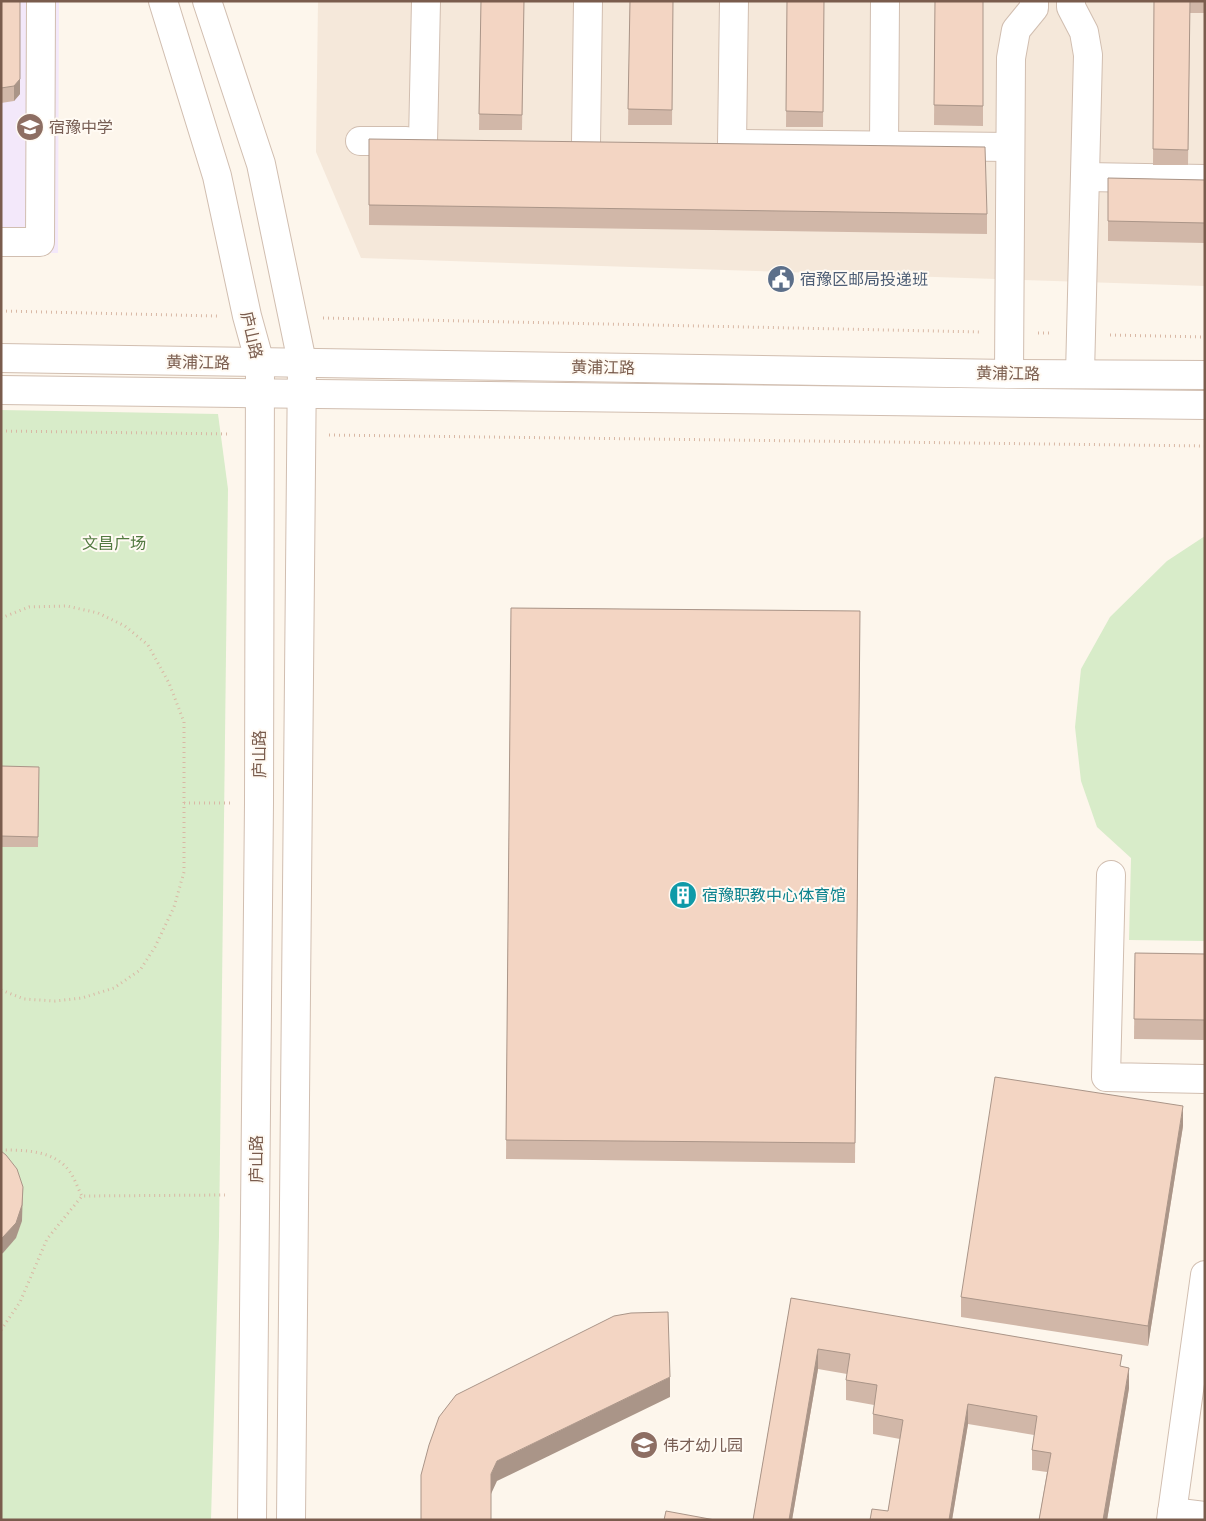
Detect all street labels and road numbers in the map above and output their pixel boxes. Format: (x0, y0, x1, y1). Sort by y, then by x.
street label: 庐山路 (237, 309, 267, 361)
street label: 黄浦江路 (166, 351, 230, 373)
street label: 黄浦江路 (571, 356, 635, 378)
street label: 黄浦江路 (976, 362, 1040, 384)
street label: 庐山路 (249, 730, 269, 778)
street label: 庐山路 (246, 1135, 266, 1183)

